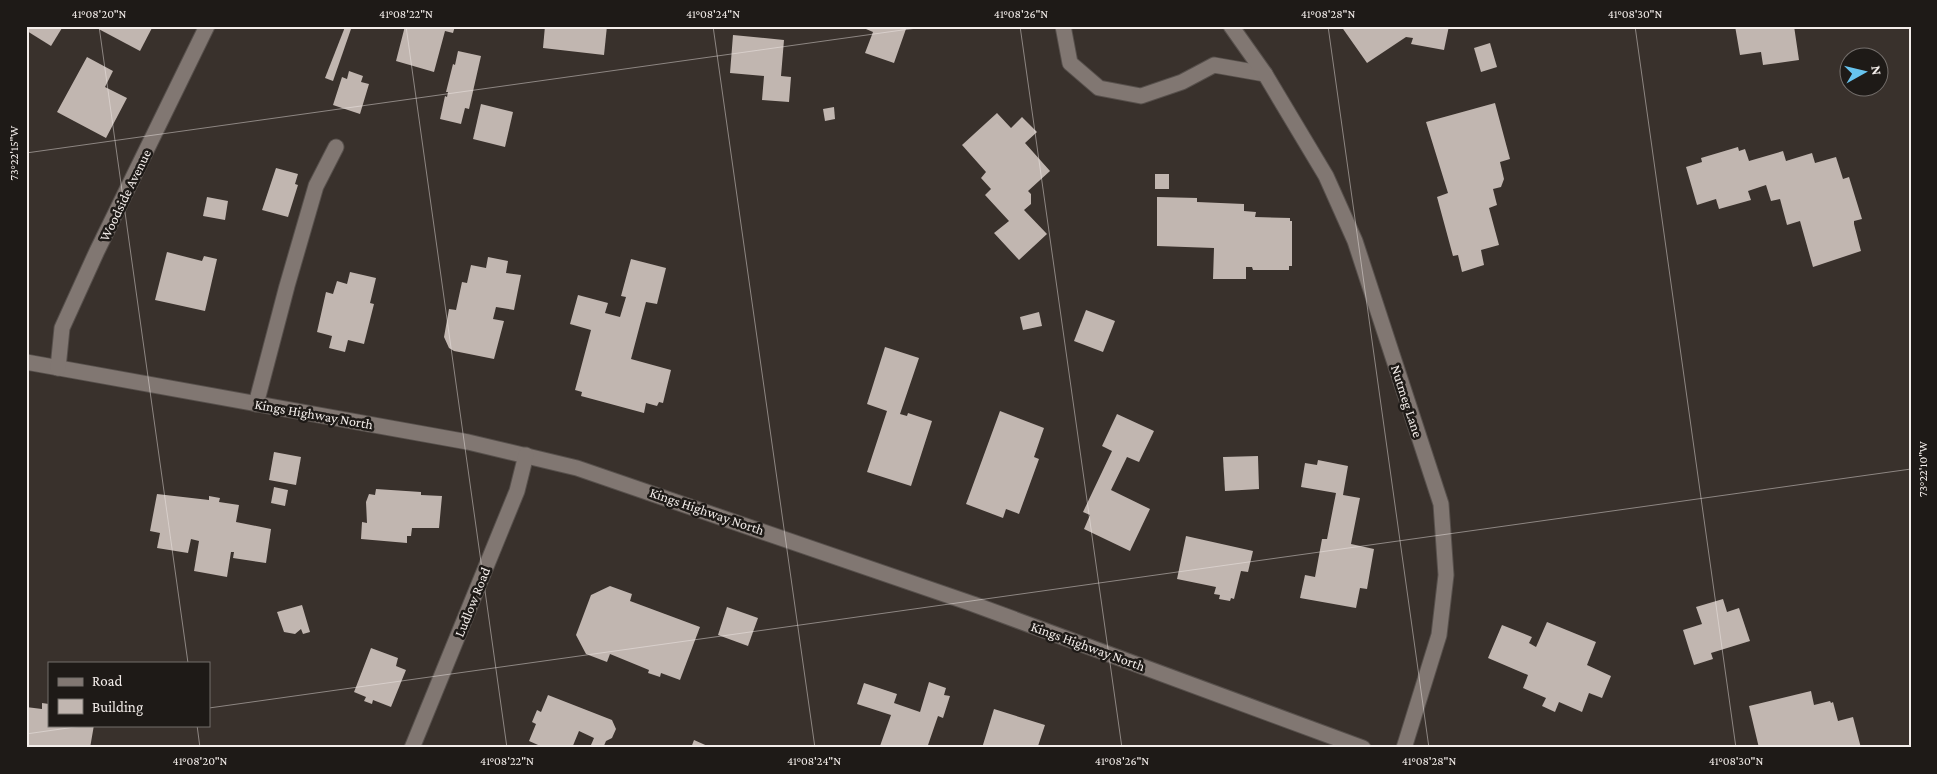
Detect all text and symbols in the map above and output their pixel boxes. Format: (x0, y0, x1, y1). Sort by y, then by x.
text: 41°08'20"N (72, 7, 127, 21)
text: 41°08'22"N (379, 7, 433, 21)
text: 41°08'24"N (686, 7, 740, 21)
text: 41°08'26"N (994, 7, 1048, 21)
text: 41°08'28"N (1301, 7, 1355, 21)
text: 41°08'30"N (1608, 7, 1662, 21)
north arrow (1840, 48, 1890, 98)
text: N (1868, 64, 1886, 76)
text: 73°22'15"W (7, 126, 21, 180)
street label: Woodside Avenue (96, 147, 154, 243)
street label: Nutmeg Lane (1388, 363, 1426, 439)
street label: Kings Highway North (253, 396, 375, 432)
text: 73°22'10"W (1916, 441, 1930, 497)
street label: Kings Highway North (648, 484, 767, 538)
street label: Ludlow Road (451, 564, 493, 639)
street label: Kings Highway North (1029, 618, 1148, 674)
legend (48, 662, 210, 726)
text: Road (92, 673, 123, 689)
text: Building (92, 699, 143, 716)
text: 41°08'20"N (173, 754, 228, 768)
text: 41°08'22"N (480, 754, 534, 768)
text: 41°08'24"N (787, 754, 841, 768)
text: 41°08'26"N (1095, 754, 1149, 768)
text: 41°08'28"N (1402, 754, 1456, 768)
text: 41°08'30"N (1709, 754, 1763, 768)

